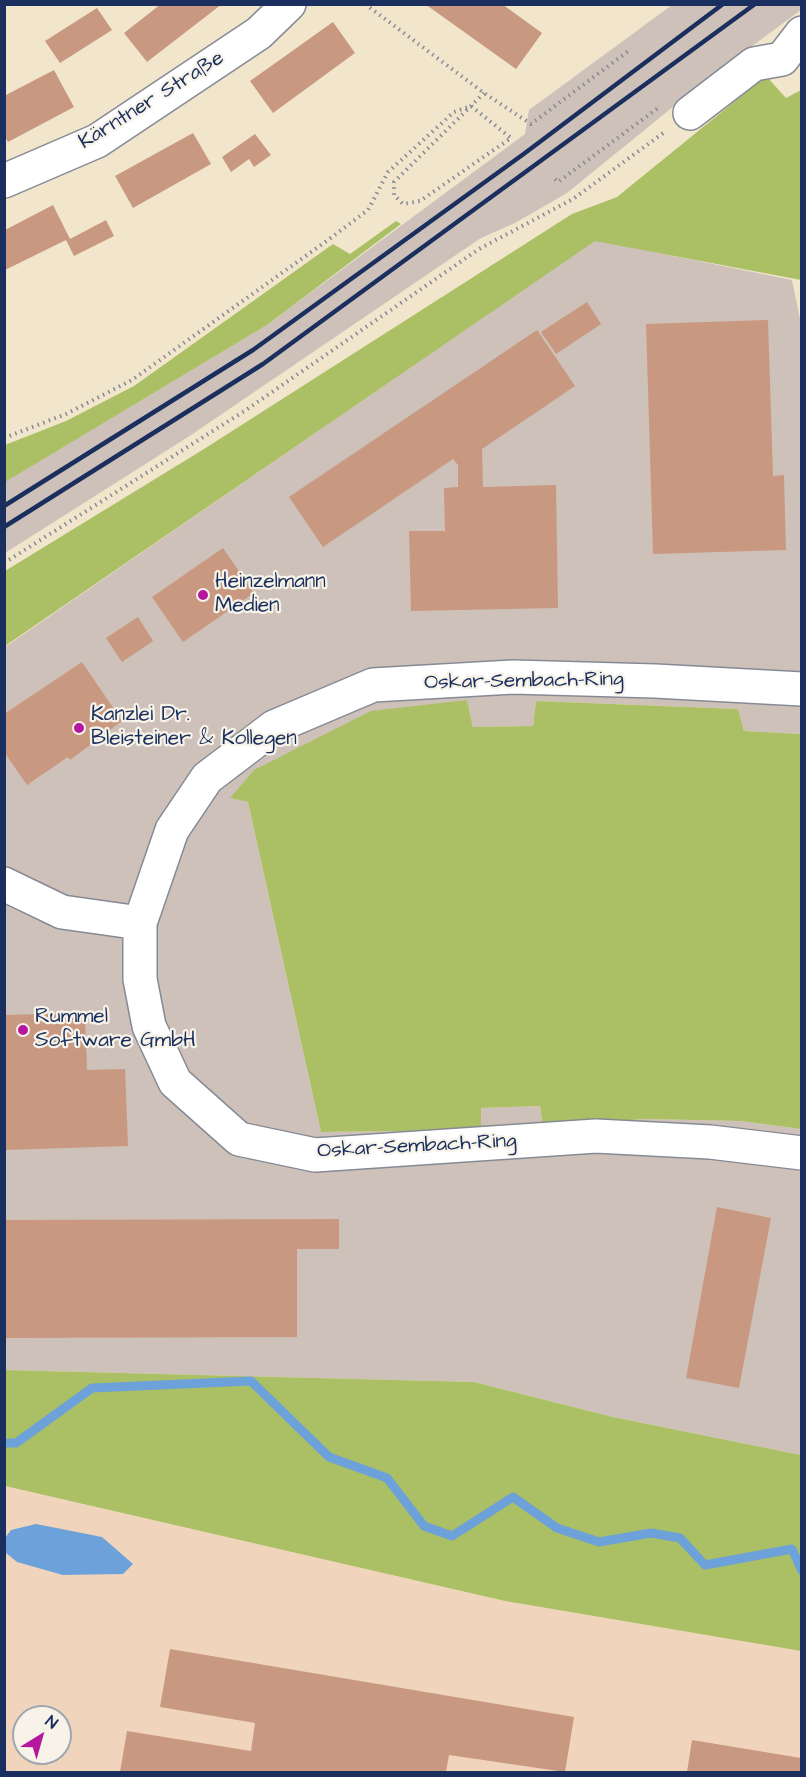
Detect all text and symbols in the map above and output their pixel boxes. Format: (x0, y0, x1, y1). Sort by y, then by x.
street label: Kärntner Straße (75, 46, 229, 156)
place label: Heinzelmann Medien (215, 570, 326, 620)
marker: Heinzelmann Medien (196, 588, 210, 602)
street label: Oskar-Sembach-Ring (424, 668, 624, 696)
place label: Kanzlei Dr. Bleisteiner & Kollegen (91, 703, 297, 753)
marker: Kanzlei Dr. Bleisteiner & Kollegen (72, 721, 86, 735)
place label: Rummel Software GmbH (35, 1005, 196, 1055)
marker: Rummel Software GmbH (16, 1023, 30, 1037)
street label: Oskar-Sembach-Ring (317, 1129, 517, 1165)
north arrow (12, 1705, 72, 1765)
text: N (41, 1710, 62, 1734)

